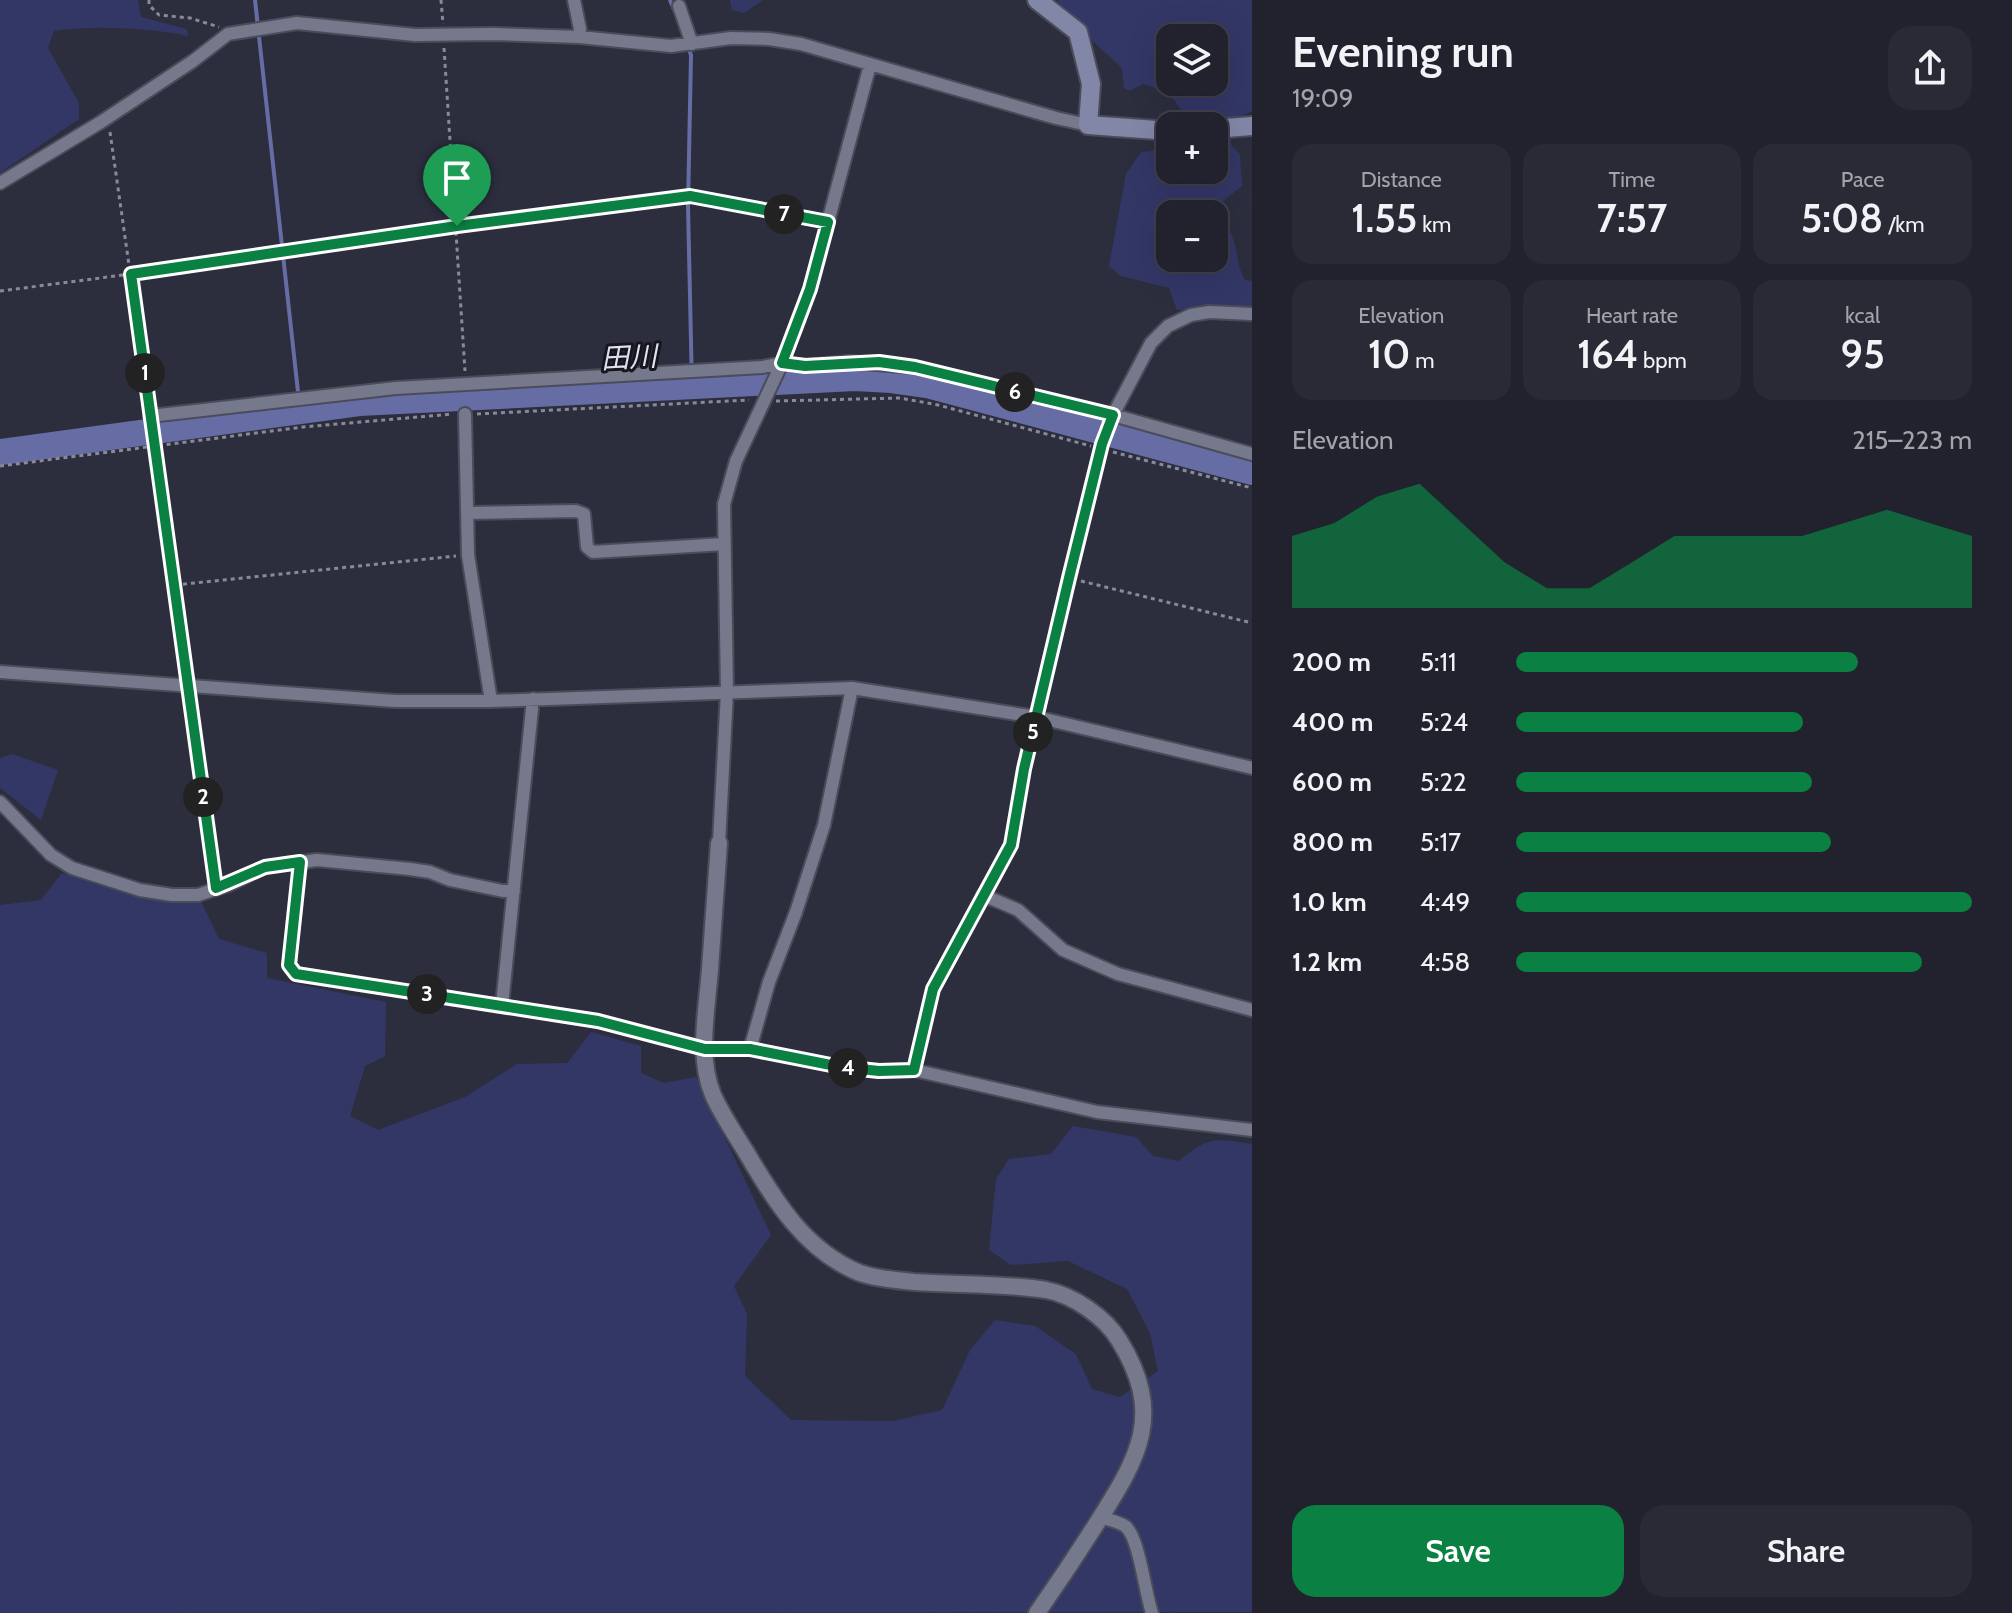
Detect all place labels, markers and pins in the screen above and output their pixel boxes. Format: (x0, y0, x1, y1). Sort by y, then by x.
pin (423, 144, 491, 226)
pin: 7 (764, 194, 804, 234)
pin: 1 (125, 353, 165, 393)
pin: 6 (995, 372, 1035, 412)
pin: 5 (1013, 712, 1053, 752)
pin: 2 (183, 777, 223, 817)
pin: 3 (407, 974, 447, 1014)
pin: 4 (828, 1048, 868, 1088)

